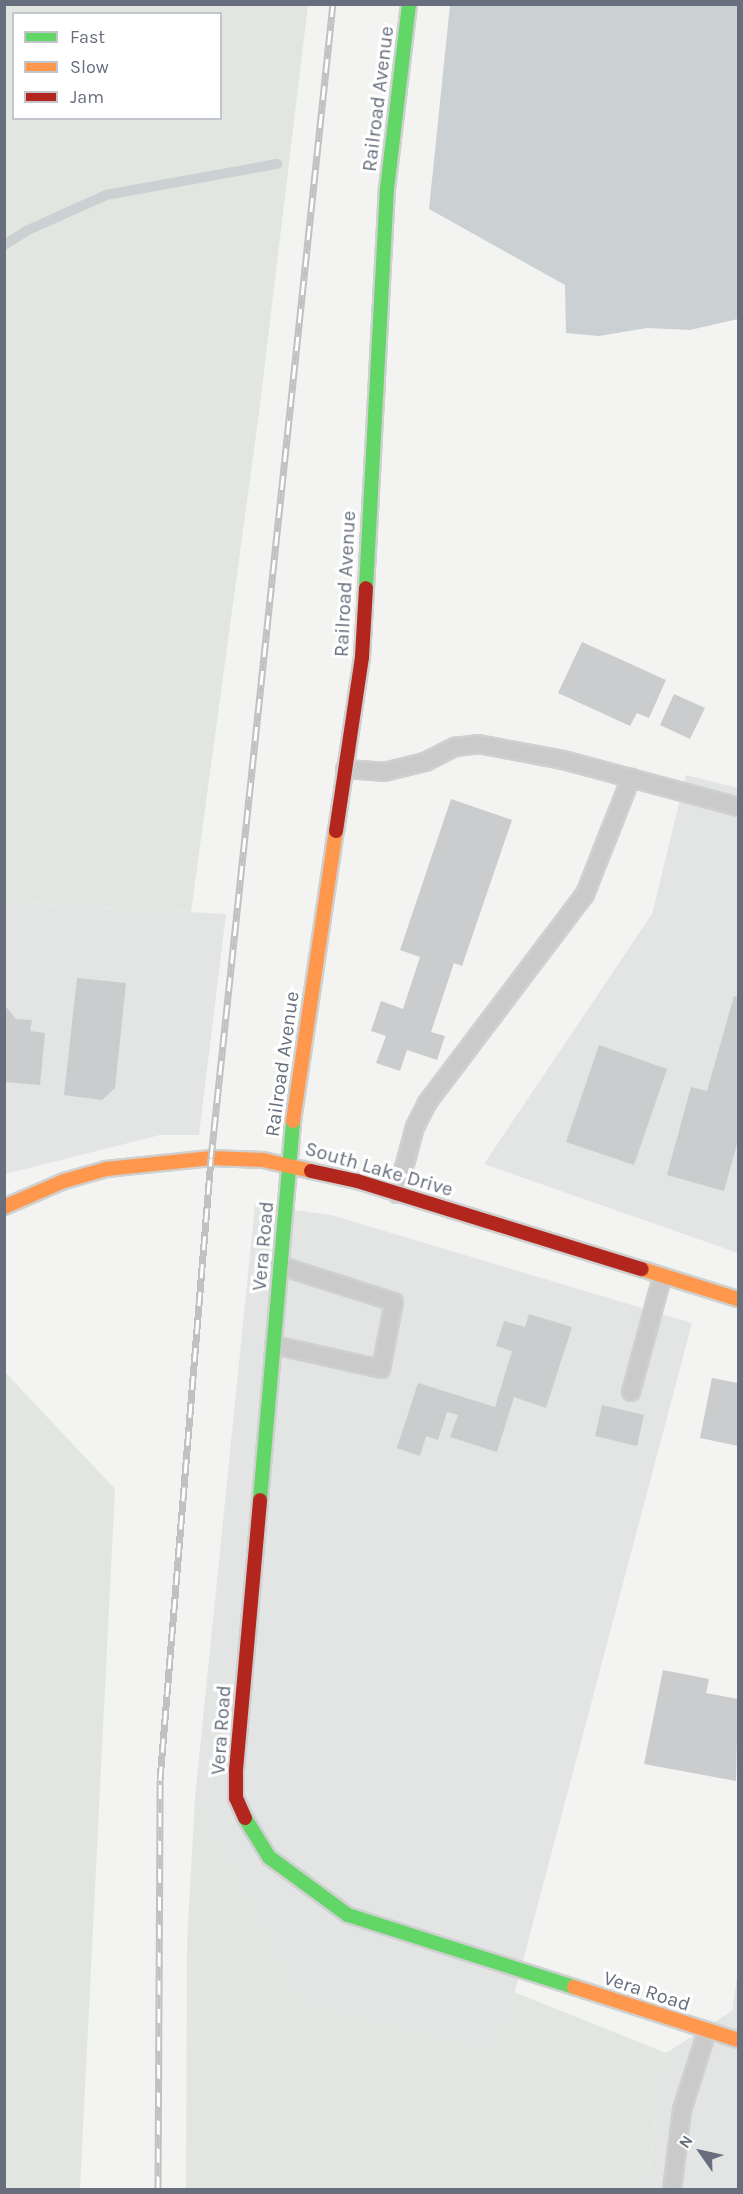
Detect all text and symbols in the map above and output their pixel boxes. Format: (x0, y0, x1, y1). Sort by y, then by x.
legend (12, 12, 222, 120)
street label: Railroad Avenue (357, 25, 399, 173)
text: Fast (70, 26, 105, 48)
text: Slow (70, 56, 109, 78)
text: Jam (70, 86, 104, 108)
street label: Railroad Avenue (329, 510, 361, 658)
street label: Railroad Avenue (260, 990, 304, 1138)
street label: South Lake Drive (302, 1136, 456, 1202)
street label: Vera Road (247, 1200, 279, 1292)
street label: Vera Road (206, 1684, 236, 1776)
street label: Vera Road (601, 1966, 693, 2016)
north arrow (671, 2122, 731, 2182)
text: N (675, 2132, 697, 2152)

